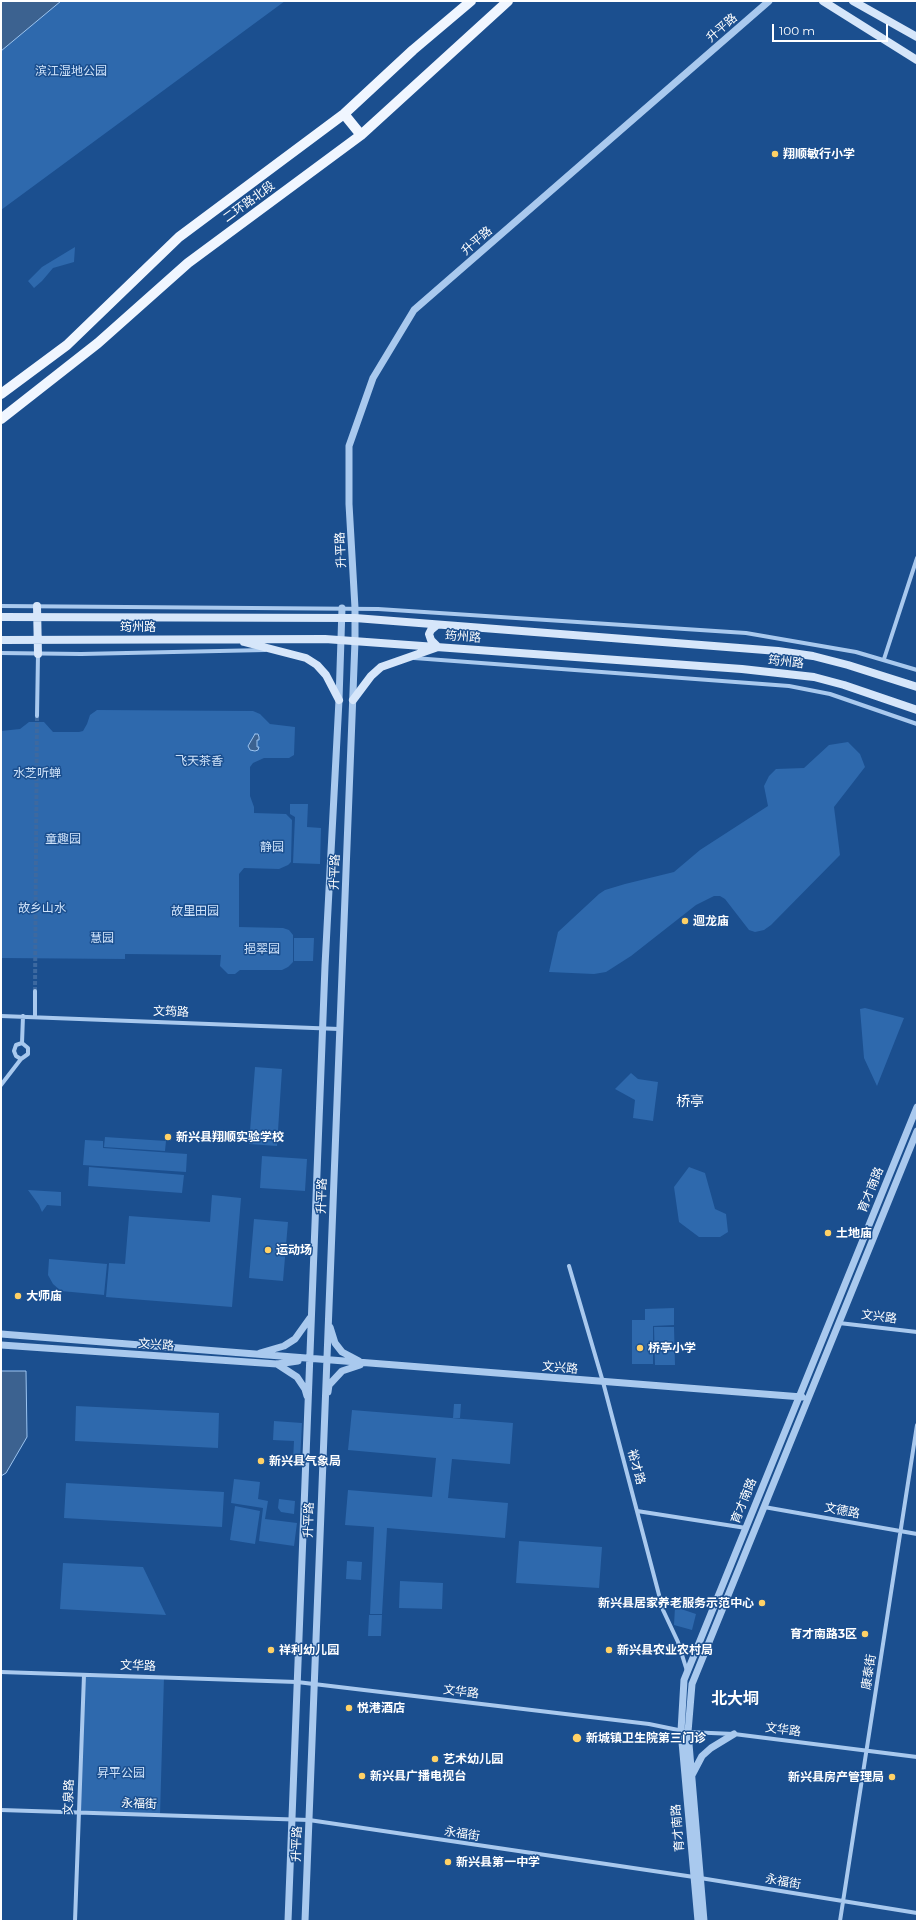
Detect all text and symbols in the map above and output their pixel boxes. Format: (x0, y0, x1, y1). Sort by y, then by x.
street label: 升平路 (704, 11, 740, 45)
scale bar (774, 16, 890, 42)
text: 100 m (779, 23, 815, 38)
park label: 滨江湿地公园 (35, 64, 107, 78)
place label: 翔顺敏行小学 (783, 147, 855, 161)
marker: 翔顺敏行小学 (770, 149, 780, 159)
street label: 二环路北段 (220, 179, 278, 225)
street label: 升平路 (459, 224, 495, 258)
street label: 升平路 (333, 532, 349, 568)
street label: 筠州路 (120, 620, 156, 634)
street label: 筠州路 (445, 629, 481, 645)
street label: 筠州路 (767, 653, 805, 671)
park label: 飞天茶香 (175, 754, 223, 768)
park label: 水芝听蝉 (13, 766, 61, 780)
park label: 童趣园 (45, 832, 81, 846)
park label: 静园 (260, 840, 284, 854)
street label: 升平路 (327, 854, 343, 890)
park label: 故乡山水 (18, 901, 66, 915)
park label: 故里田园 (171, 904, 219, 918)
place label: 迴龙庙 (693, 914, 729, 928)
marker: 迴龙庙 (680, 916, 690, 926)
park label: 慧园 (90, 931, 114, 945)
park label: 挹翠园 (244, 942, 280, 956)
street label: 文筠路 (153, 1004, 189, 1020)
district label: 桥亭 (676, 1094, 704, 1110)
place label: 新兴县翔顺实验学校 (176, 1130, 284, 1144)
marker: 新兴县翔顺实验学校 (163, 1132, 173, 1142)
street label: 育才南路 (855, 1165, 887, 1215)
street label: 升平路 (314, 1178, 330, 1214)
place label: 土地庙 (836, 1226, 872, 1240)
marker: 土地庙 (823, 1228, 833, 1238)
place label: 运动场 (276, 1243, 312, 1257)
marker: 运动场 (263, 1245, 273, 1255)
place label: 大师庙 (26, 1289, 62, 1303)
marker: 大师庙 (13, 1291, 23, 1301)
street label: 文兴路 (860, 1308, 898, 1326)
street label: 文兴路 (138, 1337, 174, 1353)
place label: 桥亭小学 (648, 1341, 696, 1355)
marker: 桥亭小学 (635, 1343, 645, 1353)
street label: 文兴路 (541, 1359, 579, 1377)
street label: 裕才路 (624, 1448, 648, 1486)
place label: 新兴县气象局 (269, 1454, 341, 1468)
marker: 新兴县气象局 (256, 1456, 266, 1466)
street label: 育才南路 (728, 1476, 760, 1526)
street label: 文德路 (823, 1500, 861, 1522)
street label: 升平路 (301, 1502, 317, 1538)
place label: 新兴县居家养老服务示范中心 (598, 1596, 754, 1610)
marker: 新兴县居家养老服务示范中心 (757, 1598, 767, 1608)
place label: 育才南路3区 (790, 1627, 857, 1641)
marker: 育才南路3区 (860, 1629, 870, 1639)
place label: 祥利幼儿园 (279, 1643, 339, 1657)
place label: 新兴县农业农村局 (617, 1643, 713, 1657)
marker: 祥利幼儿园 (266, 1645, 276, 1655)
marker: 新兴县农业农村局 (604, 1645, 614, 1655)
street label: 康泰街 (859, 1653, 879, 1691)
street label: 文华路 (120, 1658, 156, 1674)
street label: 文华路 (442, 1683, 480, 1701)
district label: 北大垌 (711, 1689, 759, 1709)
place label: 悦港酒店 (357, 1701, 405, 1715)
marker: 悦港酒店 (344, 1703, 354, 1713)
street label: 文华路 (764, 1721, 802, 1739)
place label: 新城镇卫生院第三门诊 (586, 1731, 706, 1745)
marker: 新城镇卫生院第三门诊 (571, 1732, 583, 1744)
place label: 艺术幼儿园 (443, 1752, 503, 1766)
marker: 艺术幼儿园 (430, 1754, 440, 1764)
park label: 昇平公园 (97, 1766, 145, 1780)
place label: 新兴县广播电视台 (370, 1769, 466, 1783)
place label: 新兴县房产管理局 (788, 1770, 884, 1784)
marker: 新兴县广播电视台 (357, 1771, 367, 1781)
marker: 新兴县房产管理局 (887, 1772, 897, 1782)
street label: 文泉路 (61, 1779, 77, 1815)
street label: 永福街 (121, 1796, 157, 1812)
street label: 育才南路 (669, 1803, 687, 1853)
street label: 永福街 (443, 1824, 481, 1844)
street label: 升平路 (289, 1826, 305, 1862)
place label: 新兴县第一中学 (456, 1855, 540, 1869)
marker: 新兴县第一中学 (443, 1857, 453, 1867)
street label: 永福街 (764, 1872, 802, 1892)

